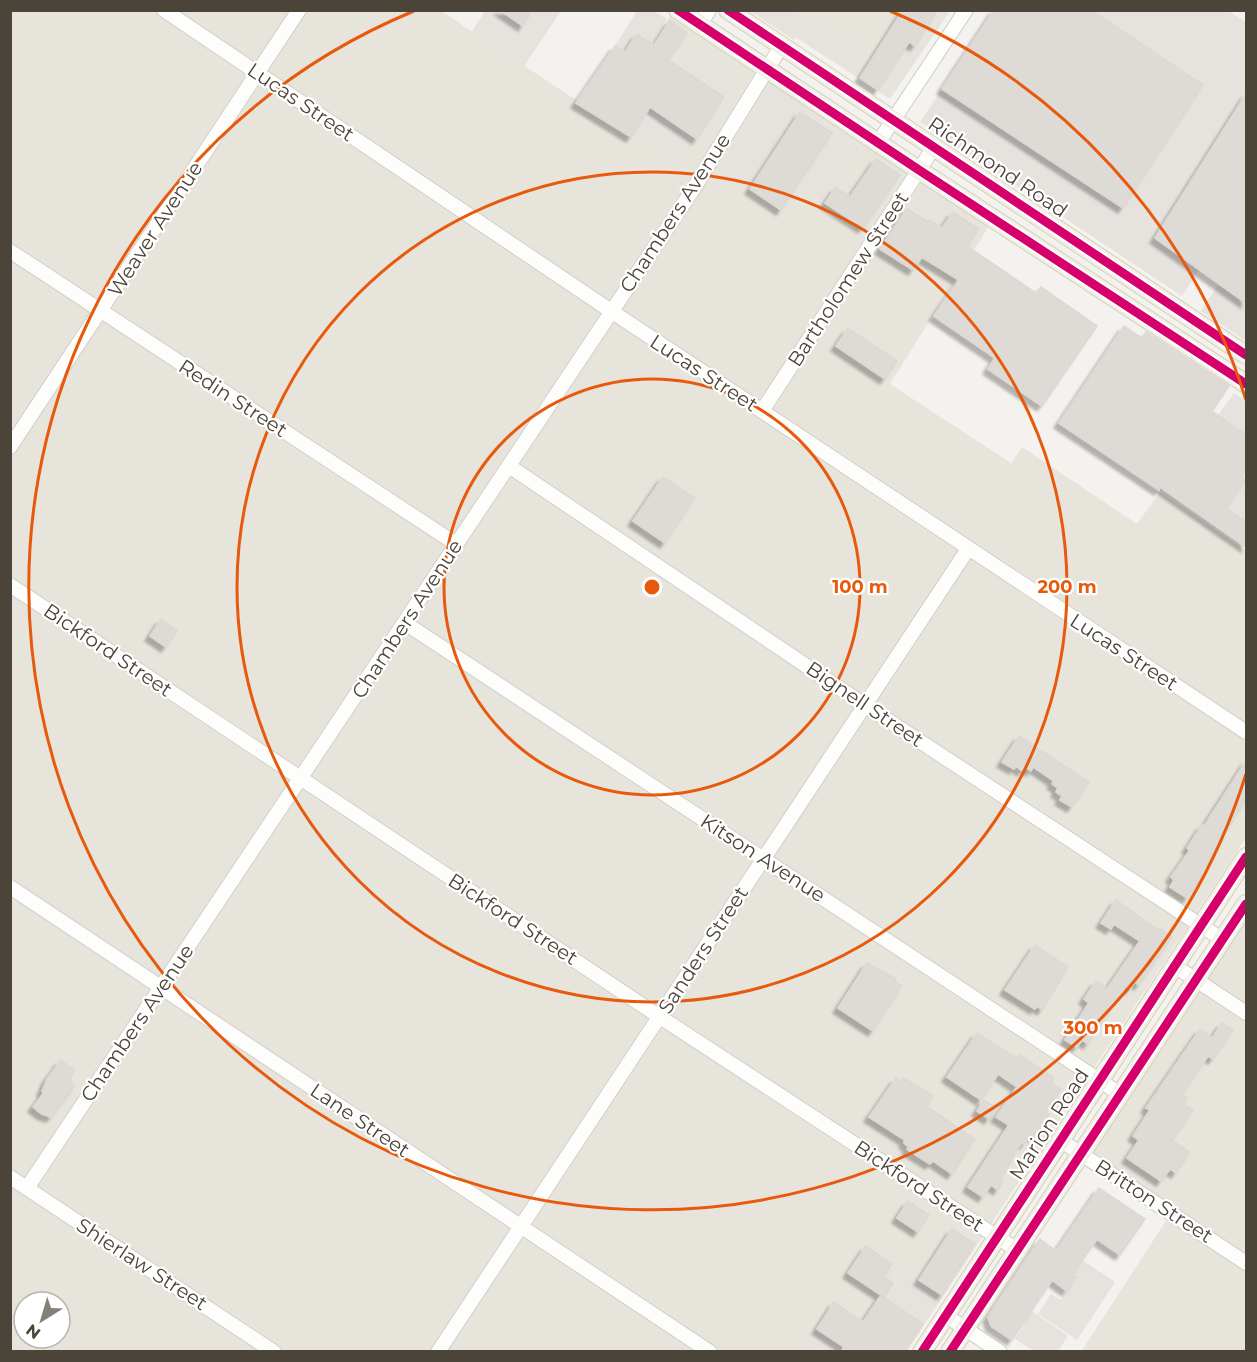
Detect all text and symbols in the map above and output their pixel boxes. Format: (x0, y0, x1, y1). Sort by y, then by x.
street label: Lucas Street (243, 57, 359, 147)
street label: Richmond Road (924, 112, 1072, 222)
street label: Chambers Avenue (615, 129, 735, 297)
street label: Weaver Avenue (102, 157, 208, 301)
street label: Bartholomew Street (782, 187, 914, 371)
street label: Lucas Street (646, 329, 762, 417)
street label: Redin Street (174, 354, 292, 442)
street label: Chambers Avenue (347, 535, 467, 703)
text: 100 m (832, 576, 888, 598)
text: 200 m (1037, 576, 1097, 598)
centre of rings (642, 577, 662, 597)
street label: Bickford Street (39, 598, 177, 702)
street label: Lucas Street (1066, 608, 1182, 696)
street label: Bignell Street (802, 656, 928, 752)
street label: Kitson Avenue (696, 809, 830, 907)
street label: Bickford Street (444, 868, 582, 970)
street label: Sanders Street (653, 882, 753, 1018)
street label: Chambers Avenue (75, 940, 199, 1106)
text: 300 m (1062, 1017, 1123, 1039)
street label: Marion Road (1004, 1064, 1094, 1184)
street label: Lane Street (306, 1078, 414, 1162)
street label: Bickford Street (850, 1135, 988, 1237)
street label: Britton Street (1091, 1154, 1217, 1248)
street label: Shierlaw Street (72, 1213, 212, 1315)
north arrow (12, 1290, 72, 1350)
text: N (22, 1320, 44, 1343)

